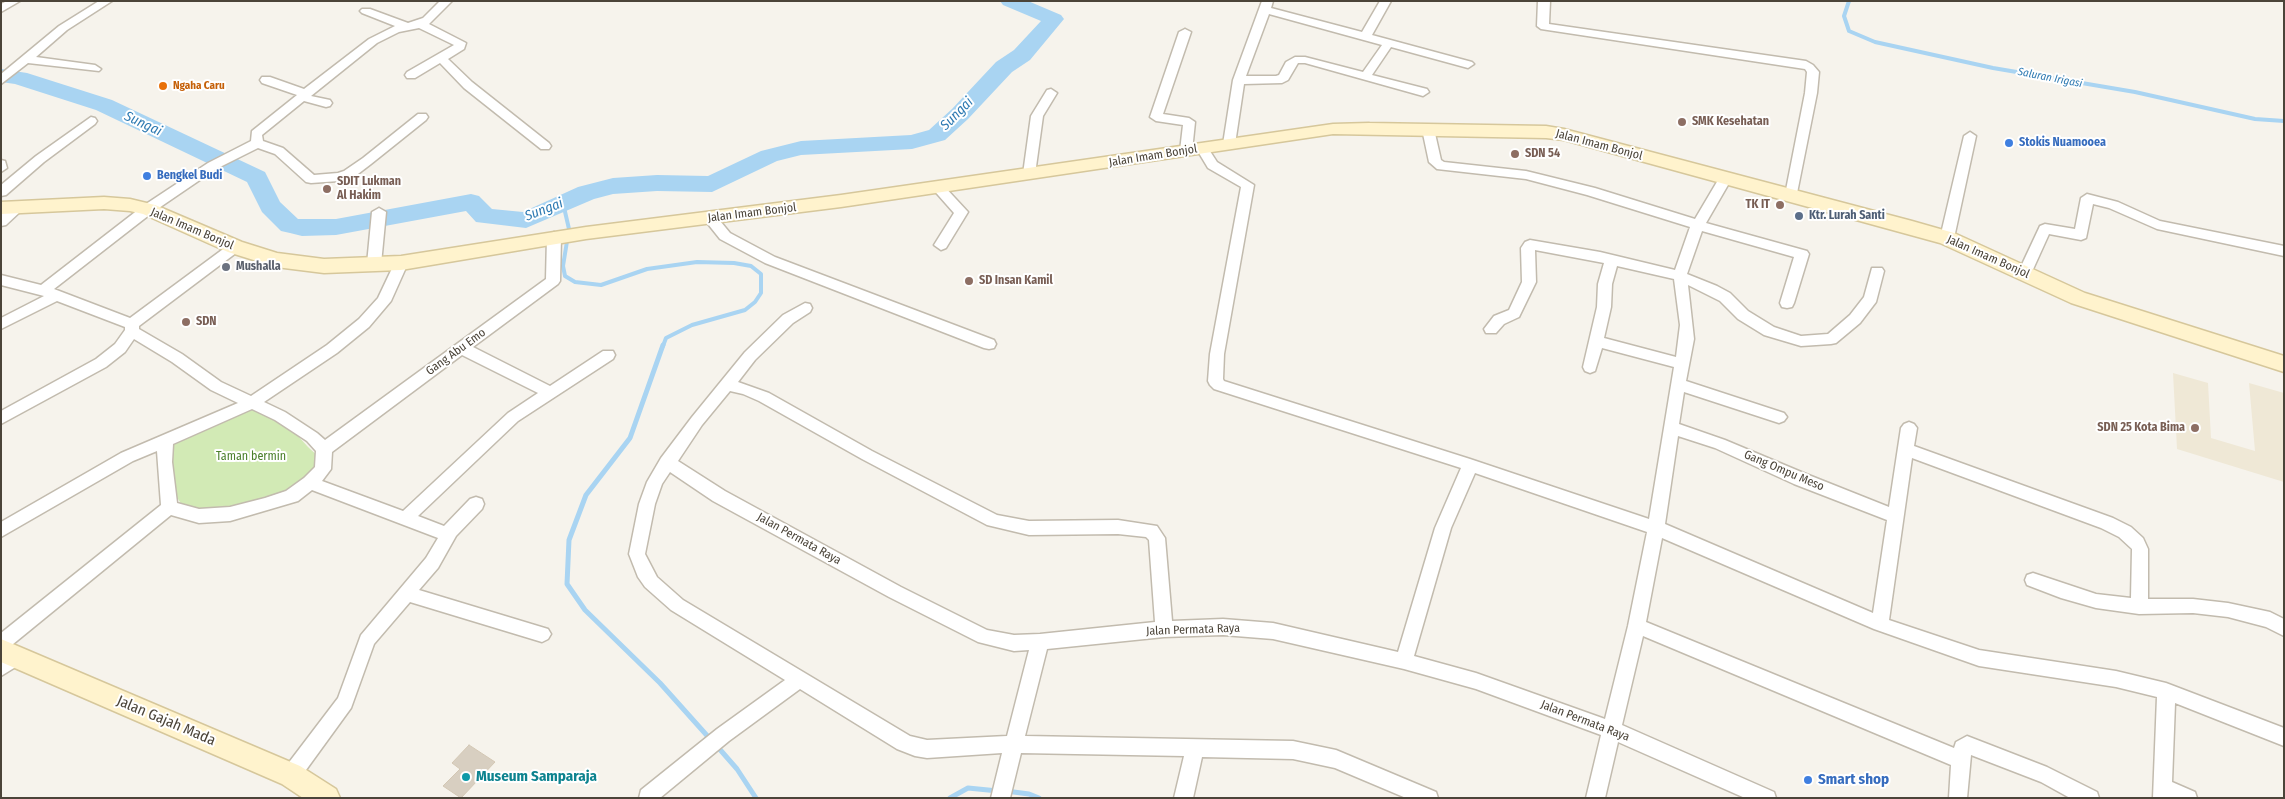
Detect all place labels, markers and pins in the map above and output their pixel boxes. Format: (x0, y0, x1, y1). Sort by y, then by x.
place label: Ngaha Caru (173, 79, 225, 93)
marker: Ngaha Caru (157, 80, 169, 92)
place label: SMK Kesehatan (1692, 115, 1769, 129)
marker: SMK Kesehatan (1676, 116, 1688, 128)
place label: Stokis Nuamooea (2019, 136, 2106, 150)
marker: Stokis Nuamooea (2003, 137, 2015, 149)
place label: SDN 54 (1525, 147, 1560, 161)
marker: SDN 54 (1509, 148, 1521, 160)
place label: Bengkel Budi (157, 169, 222, 183)
marker: Bengkel Budi (141, 170, 153, 182)
place label: SDIT Lukman Al Hakim (337, 175, 401, 203)
marker: SDIT Lukman Al Hakim (321, 183, 333, 195)
place label: TK IT (1746, 198, 1770, 212)
marker: TK IT (1774, 199, 1786, 211)
place label: Ktr. Lurah Santi (1809, 209, 1885, 223)
marker: Ktr. Lurah Santi (1793, 210, 1805, 222)
place label: Mushalla (236, 260, 281, 274)
marker: Mushalla (220, 261, 232, 273)
place label: SD Insan Kamil (979, 274, 1053, 288)
marker: SD Insan Kamil (963, 275, 975, 287)
place label: SDN (196, 315, 217, 329)
marker: SDN (180, 316, 192, 328)
place label: SDN 25 Kota Bima (2097, 421, 2185, 435)
marker: SDN 25 Kota Bima (2189, 422, 2201, 434)
place label: Museum Samparaja (476, 768, 597, 786)
marker: Museum Samparaja (460, 771, 472, 783)
place label: Smart shop (1818, 771, 1889, 789)
marker: Smart shop (1802, 774, 1814, 786)

